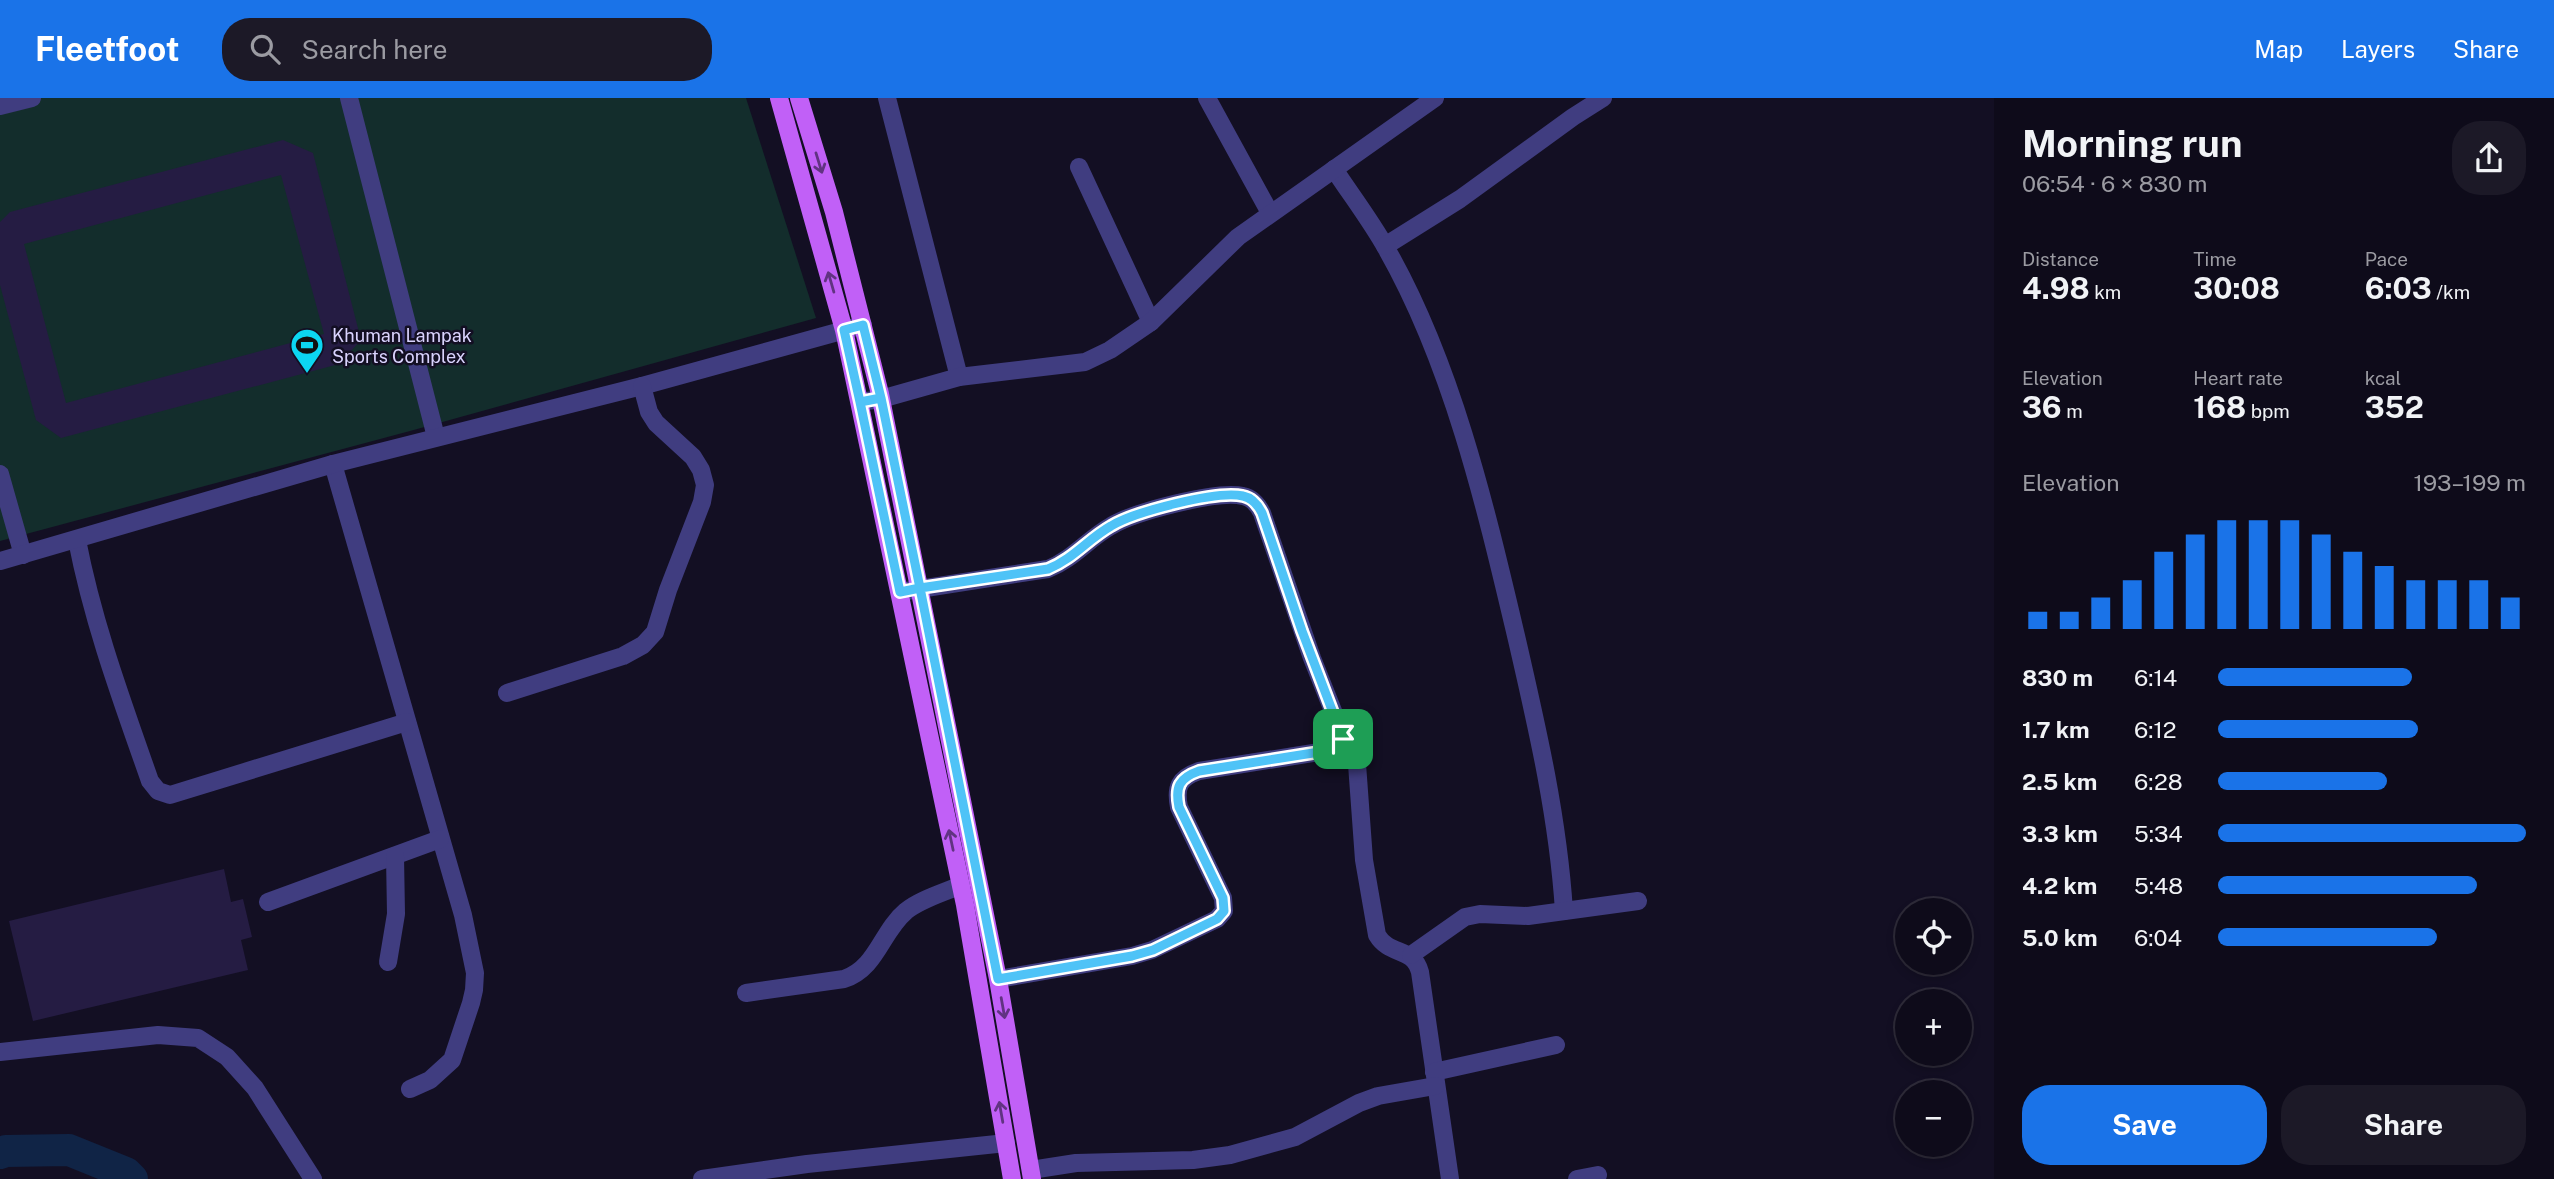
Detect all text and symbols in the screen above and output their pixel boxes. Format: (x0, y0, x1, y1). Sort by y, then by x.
search box (222, 18, 712, 81)
text: Fleetfoot (35, 30, 180, 68)
icon: search (246, 30, 284, 68)
text: Search here (302, 34, 448, 65)
text: Map (2254, 35, 2303, 63)
text: Layers (2341, 35, 2415, 63)
text: Share (2453, 35, 2519, 63)
text: Morning run (2022, 121, 2243, 166)
button: share (2452, 121, 2526, 195)
one-way arrow (813, 152, 826, 174)
text: 06:54 · 6 × 830 m (2022, 170, 2207, 197)
text: Distance (2022, 248, 2099, 270)
text: Time (2193, 248, 2237, 270)
text: Pace (2365, 248, 2408, 270)
text: 4.98 (2022, 270, 2090, 306)
text: 30:08 (2193, 270, 2280, 306)
text: 6:03 (2365, 270, 2432, 306)
one-way arrow (824, 271, 837, 294)
text: km (2090, 281, 2121, 303)
text: /km (2432, 281, 2470, 303)
place label: Khuman Lampak Sports Complex (332, 325, 472, 367)
sports icon: Khuman Lampak Sports Complex (288, 326, 326, 375)
text: Elevation (2022, 367, 2103, 389)
text: Heart rate (2193, 367, 2283, 389)
text: kcal (2365, 367, 2401, 389)
text: 36 (2022, 389, 2062, 425)
text: 168 (2193, 389, 2246, 425)
text: 352 (2365, 389, 2424, 425)
text: m (2062, 400, 2083, 422)
text: bpm (2246, 400, 2290, 422)
text: Elevation (2022, 469, 2120, 496)
text: 193–199 m (2413, 469, 2526, 496)
text: 830 m (2022, 664, 2093, 691)
text: 6:14 (2134, 664, 2177, 691)
pin (1313, 709, 1373, 769)
text: 1.7 km (2022, 716, 2090, 743)
text: 6:12 (2134, 716, 2177, 743)
icon: arrive (1324, 720, 1362, 758)
text: 2.5 km (2022, 768, 2097, 795)
text: 6:28 (2134, 768, 2183, 795)
text: 3.3 km (2022, 820, 2098, 847)
text: 5:34 (2134, 820, 2183, 847)
one-way arrow (944, 829, 958, 852)
text: 4.2 km (2022, 872, 2097, 899)
text: 5:48 (2134, 872, 2183, 899)
map controls (1895, 898, 1972, 1157)
button: locate (1895, 898, 1972, 975)
text: 5.0 km (2022, 924, 2098, 951)
text: 6:04 (2134, 924, 2182, 951)
button: + (1895, 989, 1972, 1066)
one-way arrow (997, 996, 1010, 1019)
button: − (1895, 1080, 1972, 1157)
button: Save (2022, 1085, 2267, 1165)
button: Share (2281, 1085, 2526, 1165)
one-way arrow (994, 1101, 1007, 1124)

